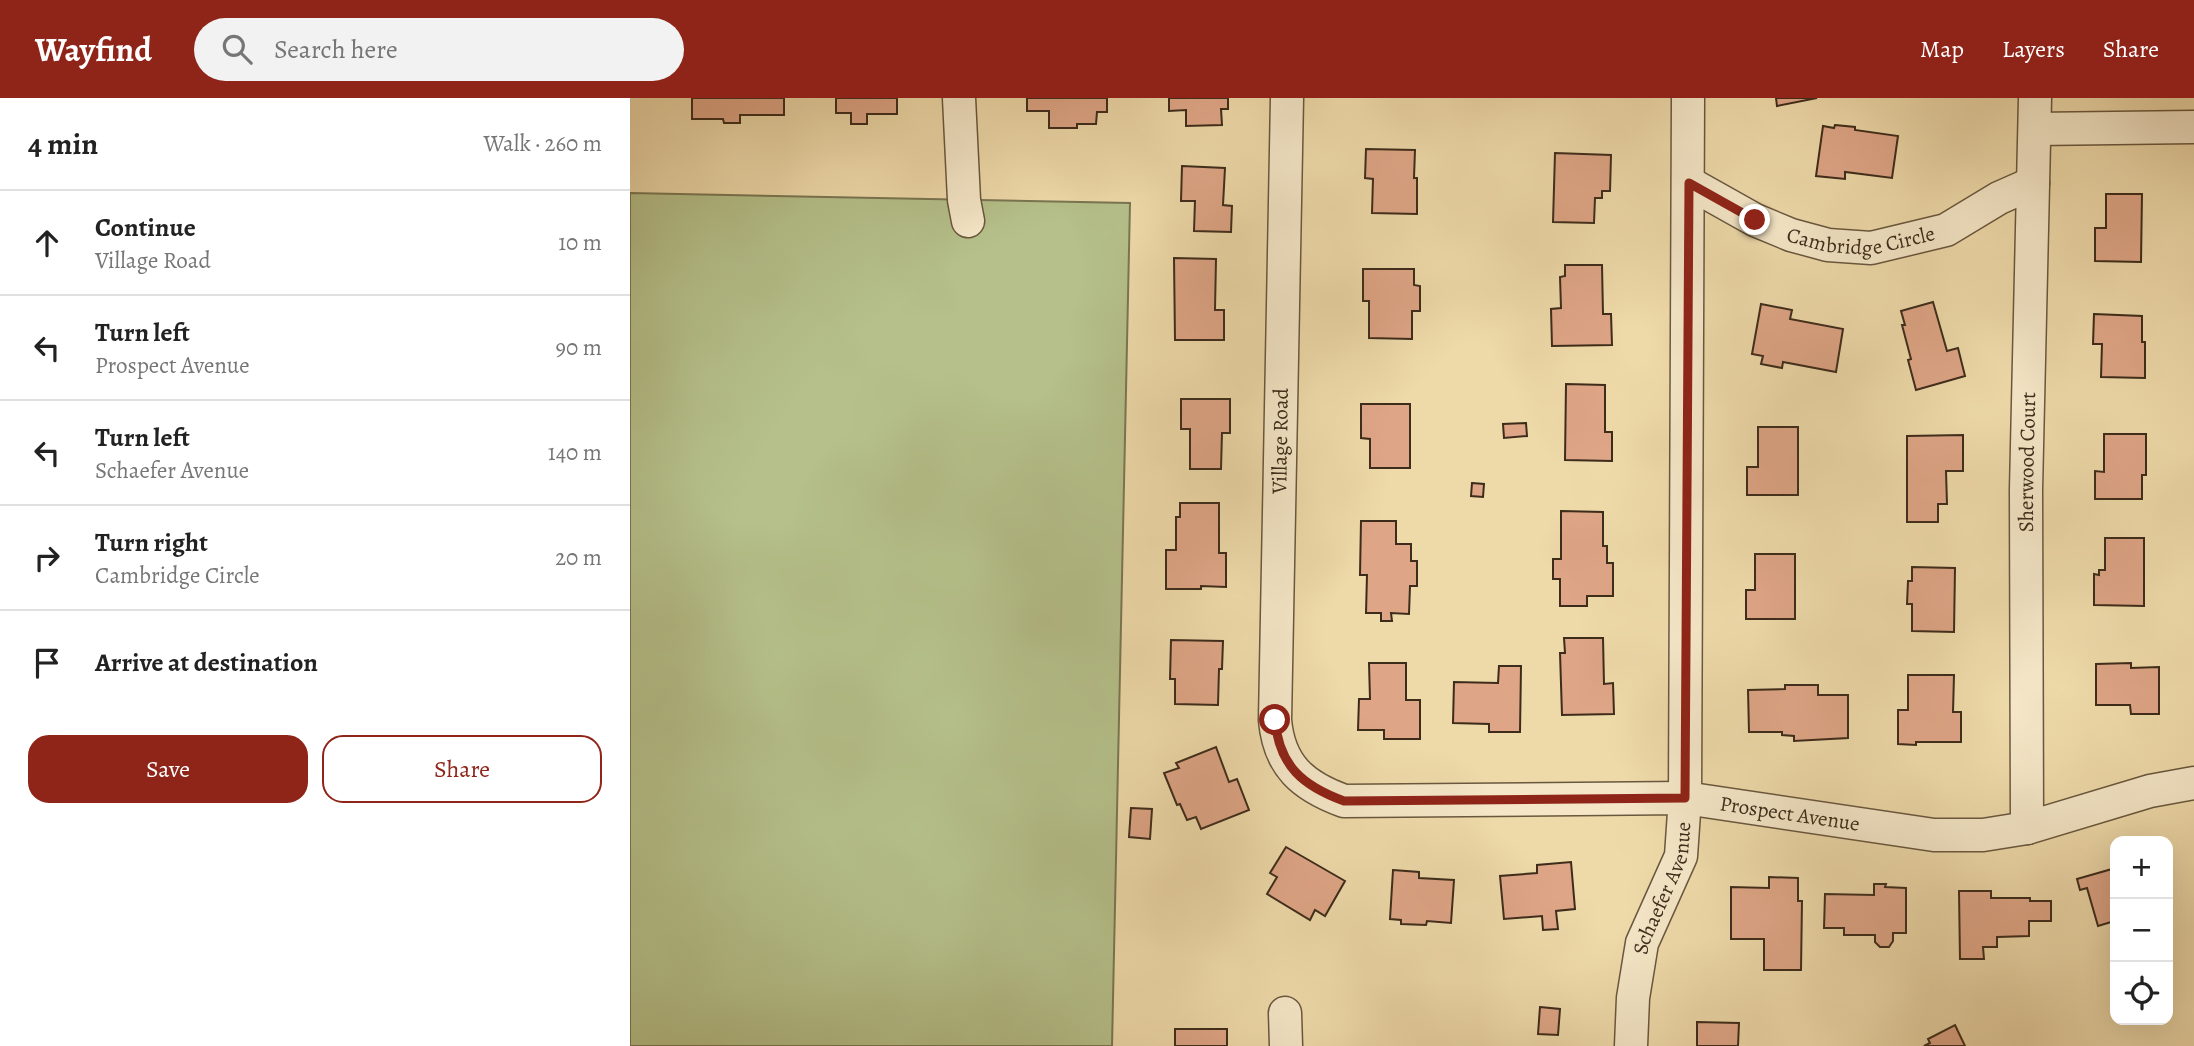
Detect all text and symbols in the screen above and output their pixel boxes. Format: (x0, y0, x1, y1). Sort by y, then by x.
search box (194, 18, 684, 81)
text: Wayfind (35, 27, 152, 72)
icon: search (218, 30, 256, 68)
text: Search here (274, 32, 398, 67)
text: Map (1920, 33, 1964, 65)
text: Layers (2002, 33, 2065, 65)
text: Share (2103, 33, 2159, 65)
text: 4 min (28, 124, 98, 164)
text: Walk · 260 m (483, 128, 602, 159)
route end (1739, 204, 1770, 235)
text: Continue (95, 210, 196, 245)
street label: Cambridge Circle (1784, 219, 1938, 262)
icon: ahead (28, 224, 66, 262)
text: 10 m (558, 227, 602, 258)
text: Village Road (95, 245, 211, 276)
text: Turn left (95, 315, 190, 350)
icon: left (28, 329, 66, 367)
text: 90 m (556, 332, 602, 363)
text: Prospect Avenue (95, 350, 250, 381)
street label: Village Road (1265, 387, 1295, 495)
street label: Sherwood Court (2012, 391, 2042, 532)
text: Turn left (95, 420, 190, 455)
icon: left (28, 434, 66, 472)
text: 140 m (548, 437, 602, 468)
text: Schaefer Avenue (95, 455, 249, 486)
text: Turn right (95, 525, 208, 560)
icon: right (28, 539, 66, 577)
text: 20 m (555, 542, 602, 573)
text: Cambridge Circle (95, 560, 260, 591)
icon: arrive (28, 644, 66, 682)
text: Arrive at destination (95, 645, 318, 680)
route start (1259, 704, 1290, 735)
button: Save (28, 735, 308, 803)
button: Share (322, 735, 602, 803)
street label: Prospect Avenue (1718, 789, 1862, 838)
street label: Schaefer Avenue (1626, 821, 1697, 956)
map controls (2110, 836, 2173, 1025)
button: + (2110, 836, 2173, 899)
button: − (2110, 899, 2173, 962)
button: locate (2110, 962, 2173, 1025)

